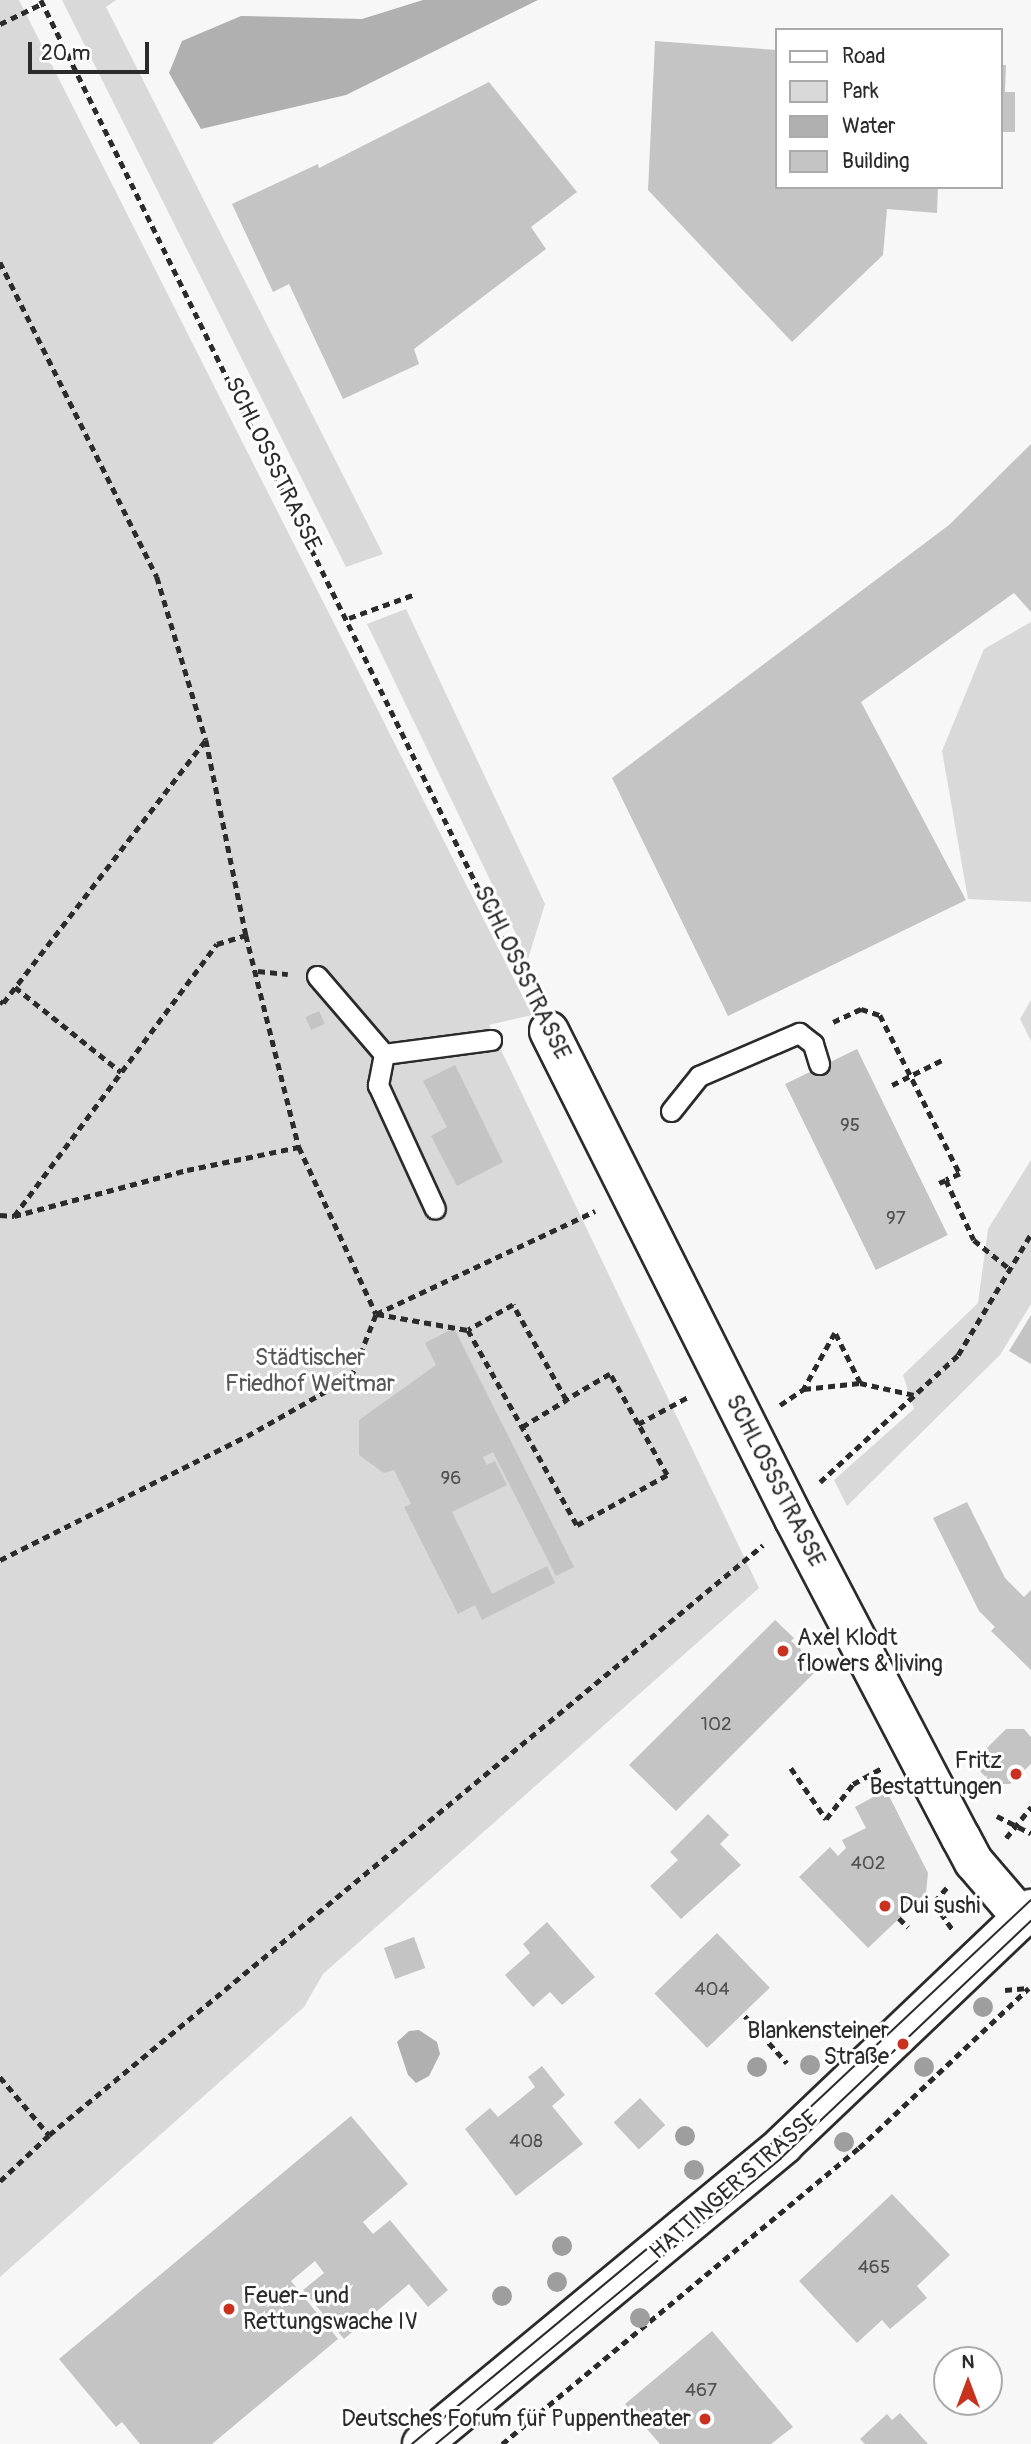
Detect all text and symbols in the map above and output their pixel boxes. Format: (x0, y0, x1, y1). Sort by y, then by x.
scale bar (32, 28, 152, 72)
legend (776, 28, 1003, 189)
text: 20 m (41, 40, 90, 67)
text: Road (842, 43, 886, 70)
text: Park (842, 78, 879, 105)
text: Water (842, 113, 895, 140)
text: Building (842, 148, 909, 175)
street label: SCHLOSSSTRASSE (219, 373, 327, 555)
street label: SCHLOSSSTRASSE (468, 882, 576, 1064)
house number: 95 (840, 1115, 860, 1137)
house number: 97 (886, 1208, 906, 1230)
park label: Städtischer Friedhof Weitmar (225, 1344, 395, 1398)
street label: SCHLOSSSTRASSE (720, 1390, 830, 1572)
house number: 96 (441, 1468, 461, 1490)
place label: Axel Klodt flowers & living (797, 1624, 943, 1678)
marker: Axel Klodt flowers & living (775, 1643, 791, 1659)
house number: 102 (700, 1714, 732, 1736)
place label: Fritz Bestattungen (869, 1747, 1002, 1801)
marker: Fritz Bestattungen (1008, 1766, 1024, 1782)
house number: 402 (851, 1853, 885, 1875)
place label: Dui sushi (899, 1892, 980, 1920)
marker: Dui sushi (877, 1898, 893, 1914)
house number: 404 (694, 1979, 730, 2001)
place label: Blankensteiner Straße (747, 2017, 889, 2071)
marker: Blankensteiner Straße (895, 2036, 911, 2052)
street label: HATTINGER STRASSE (644, 2104, 824, 2266)
house number: 408 (509, 2131, 543, 2153)
house number: 465 (858, 2257, 890, 2279)
place label: Feuer- und Rettungswache IV (243, 2282, 418, 2336)
marker: Feuer- und Rettungswache IV (221, 2301, 237, 2317)
north arrow (933, 2346, 1003, 2416)
text: N (962, 2350, 974, 2374)
house number: 467 (685, 2380, 717, 2402)
place label: Deutsches Forum für Puppentheater (341, 2405, 691, 2433)
marker: Deutsches Forum für Puppentheater (697, 2411, 713, 2427)

